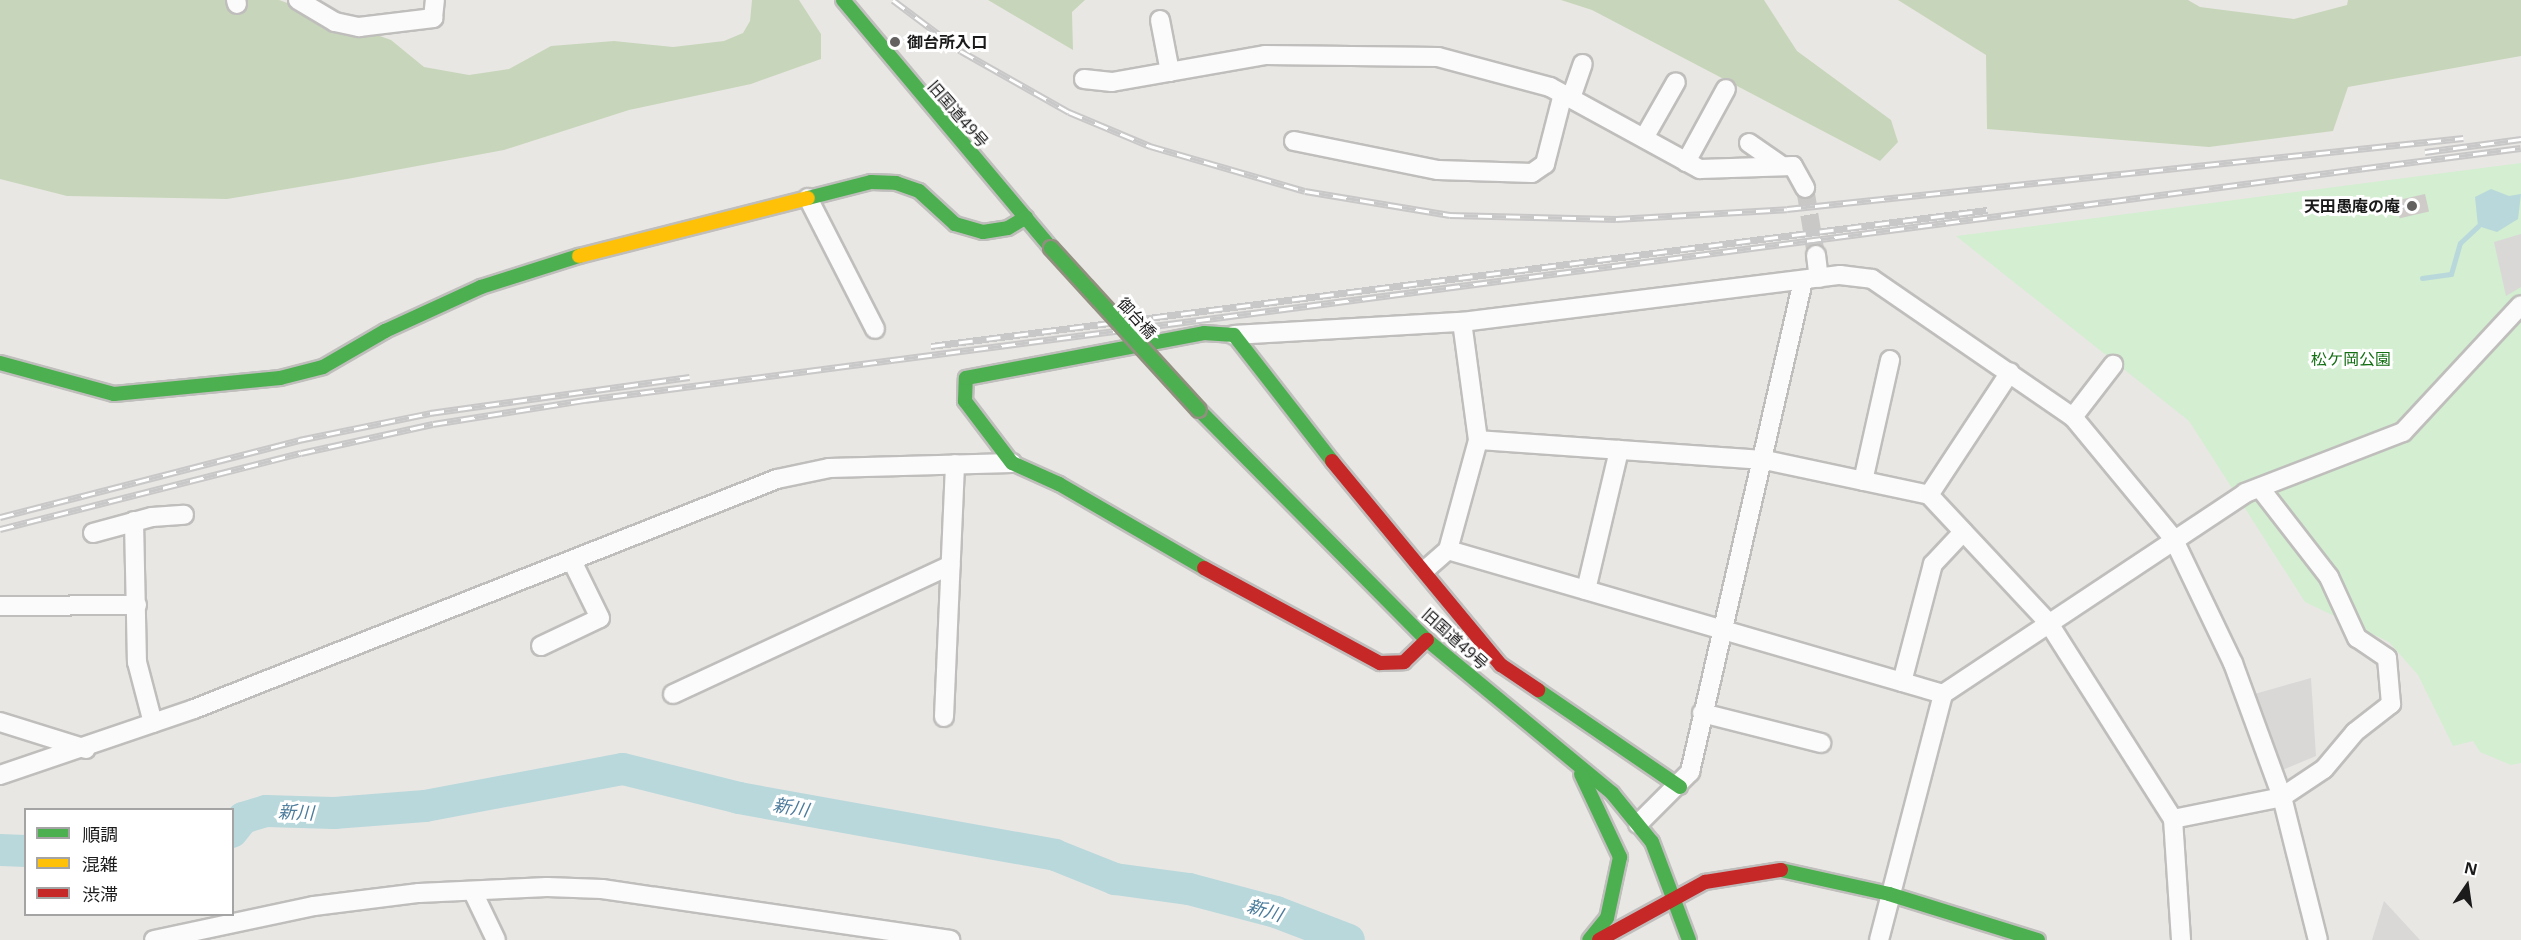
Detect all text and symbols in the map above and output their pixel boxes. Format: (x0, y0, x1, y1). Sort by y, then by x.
place label: 御台所入口 (907, 32, 987, 52)
marker: 御台所入口 (888, 35, 902, 49)
street label: 旧国道49号 (924, 77, 992, 151)
place label: 天田愚庵の庵 (2304, 196, 2400, 216)
marker: 天田愚庵の庵 (2405, 199, 2419, 213)
street label: 御台橋 (1114, 294, 1160, 342)
park label: 松ケ岡公園 (2311, 349, 2391, 369)
street label: 旧国道49号 (1418, 604, 1492, 674)
water label: 新川 (771, 793, 811, 821)
water label: 新川 (278, 801, 314, 823)
legend (24, 808, 234, 916)
text: 順調 (82, 822, 118, 846)
text: 混雑 (82, 852, 118, 876)
north arrow (2437, 856, 2497, 916)
text: N (2462, 856, 2480, 881)
text: 渋滞 (82, 882, 118, 906)
water label: 新川 (1245, 894, 1285, 926)

